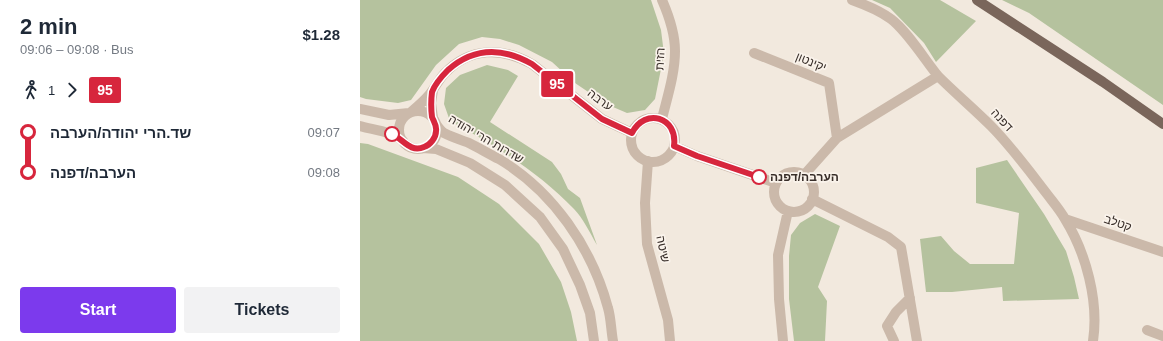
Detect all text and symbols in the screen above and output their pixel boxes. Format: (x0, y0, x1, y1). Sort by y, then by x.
text: 2 min (20, 14, 77, 39)
text: $1.28 (302, 26, 340, 43)
text: 09:06 – 09:08 · Bus (20, 42, 133, 57)
street label: הזית (652, 47, 668, 71)
street label: יקינטון (794, 50, 828, 74)
line badge: 95 (539, 71, 575, 97)
text: 95 (549, 76, 565, 92)
icon: walk (20, 79, 42, 101)
icon: forward (61, 79, 83, 101)
text: 95 (97, 82, 113, 98)
text: 1 (48, 83, 55, 98)
street label: ערבה (585, 86, 615, 114)
street label: דפנה (988, 106, 1016, 134)
street label: שדרות הרי יהודה (446, 112, 526, 166)
text: שד.הרי יהודה/הערבה (50, 124, 191, 141)
text: 09:07 (307, 125, 340, 140)
unlabelled marker (384, 126, 400, 142)
text: הערבה/דפנה (50, 164, 136, 181)
text: 09:08 (307, 165, 340, 180)
marker: הערבה/דפנה (751, 169, 767, 185)
place label: הערבה/דפנה (770, 170, 839, 184)
street label: קטלב (1102, 212, 1134, 234)
street label: שיטה (653, 234, 673, 264)
button: Start (20, 287, 176, 333)
button: Tickets (184, 287, 340, 333)

